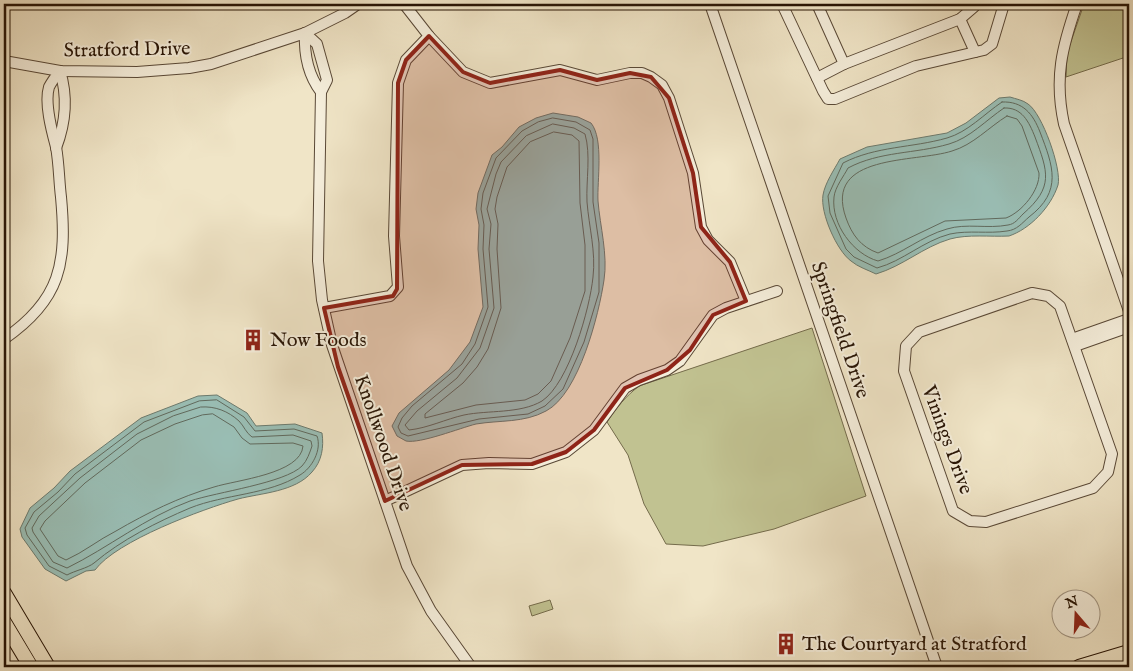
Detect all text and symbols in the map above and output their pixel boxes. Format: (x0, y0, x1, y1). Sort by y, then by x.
street label: Stratford Drive (63, 36, 191, 64)
street label: Springfield Drive (805, 258, 875, 402)
building icon: Now Foods (240, 327, 266, 353)
place label: Now Foods (270, 328, 367, 353)
street label: Knollwood Drive (348, 372, 418, 514)
street label: Vinings Drive (915, 381, 978, 498)
north arrow (1050, 588, 1100, 638)
text: N (1062, 592, 1081, 613)
building icon: The Courtyard at Stratford (773, 631, 799, 657)
place label: The Courtyard at Stratford (802, 632, 1027, 657)

